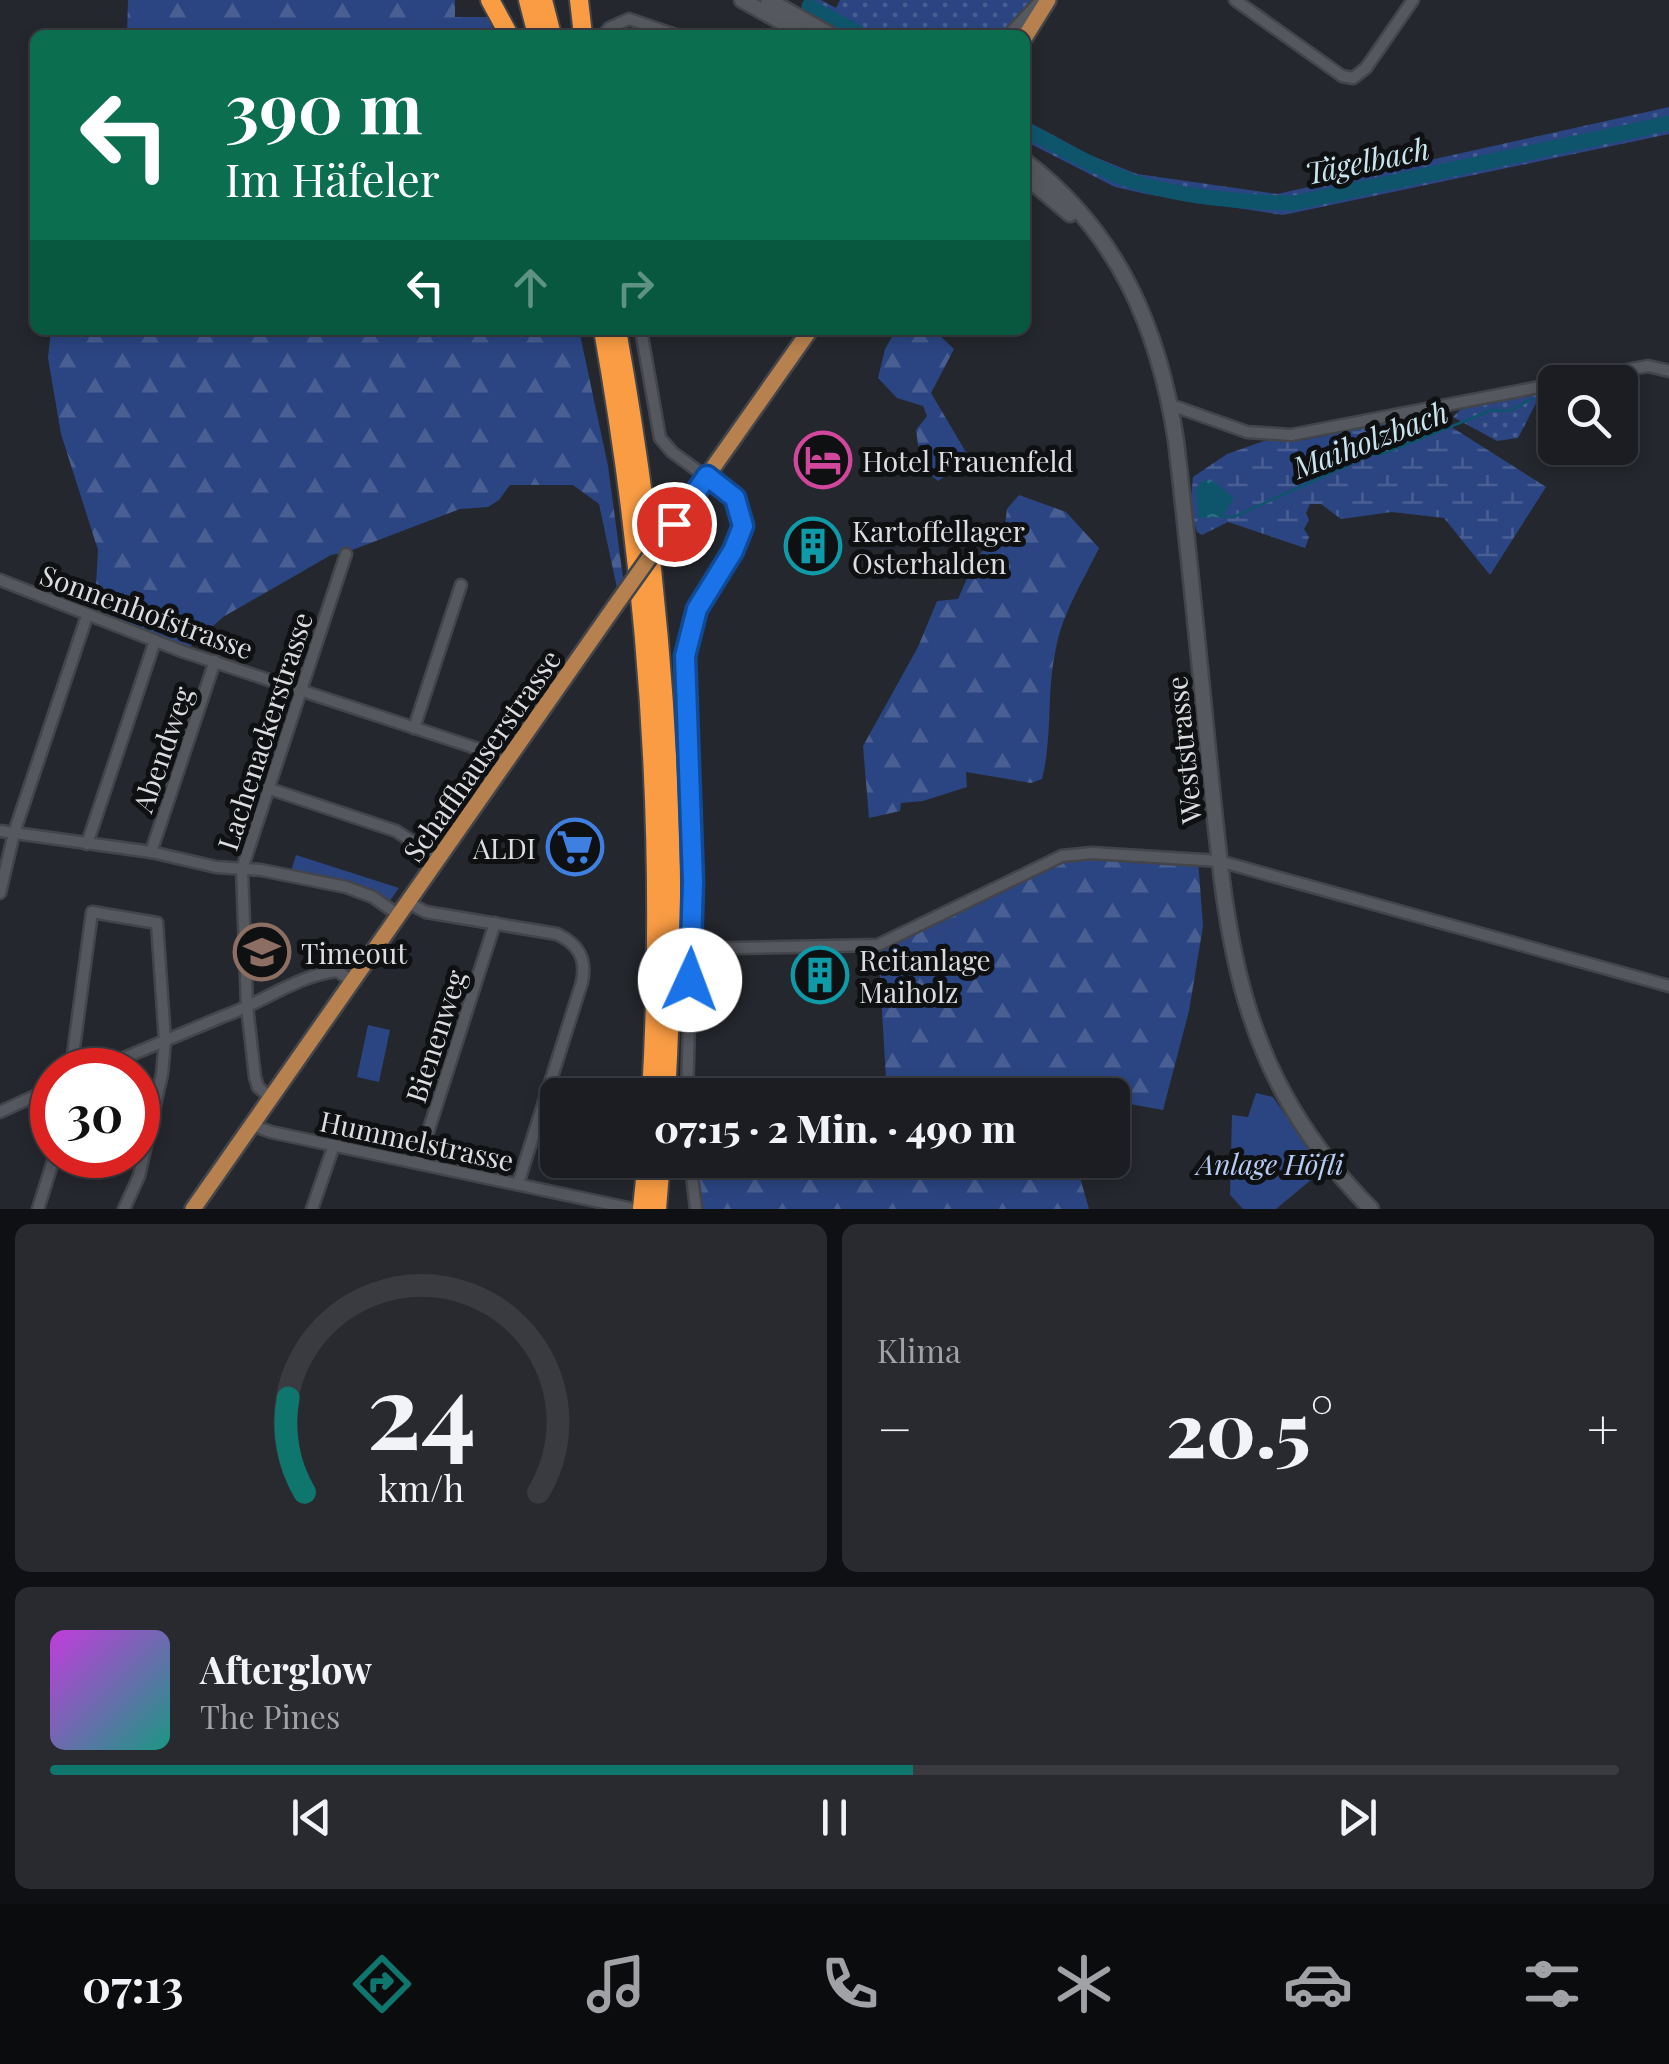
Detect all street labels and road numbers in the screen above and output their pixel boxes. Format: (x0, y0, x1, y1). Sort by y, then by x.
street label: Sonnenhofstrasse (35, 555, 259, 667)
street label: Lachenackerstrasse (208, 607, 320, 855)
street label: Schaffhauserstrasse (394, 642, 568, 868)
street label: Weststrasse (1157, 674, 1209, 827)
street label: Abendweg (123, 681, 201, 818)
street label: Bienenweg (396, 965, 474, 1107)
street label: Hummelstrasse (317, 1101, 517, 1179)

